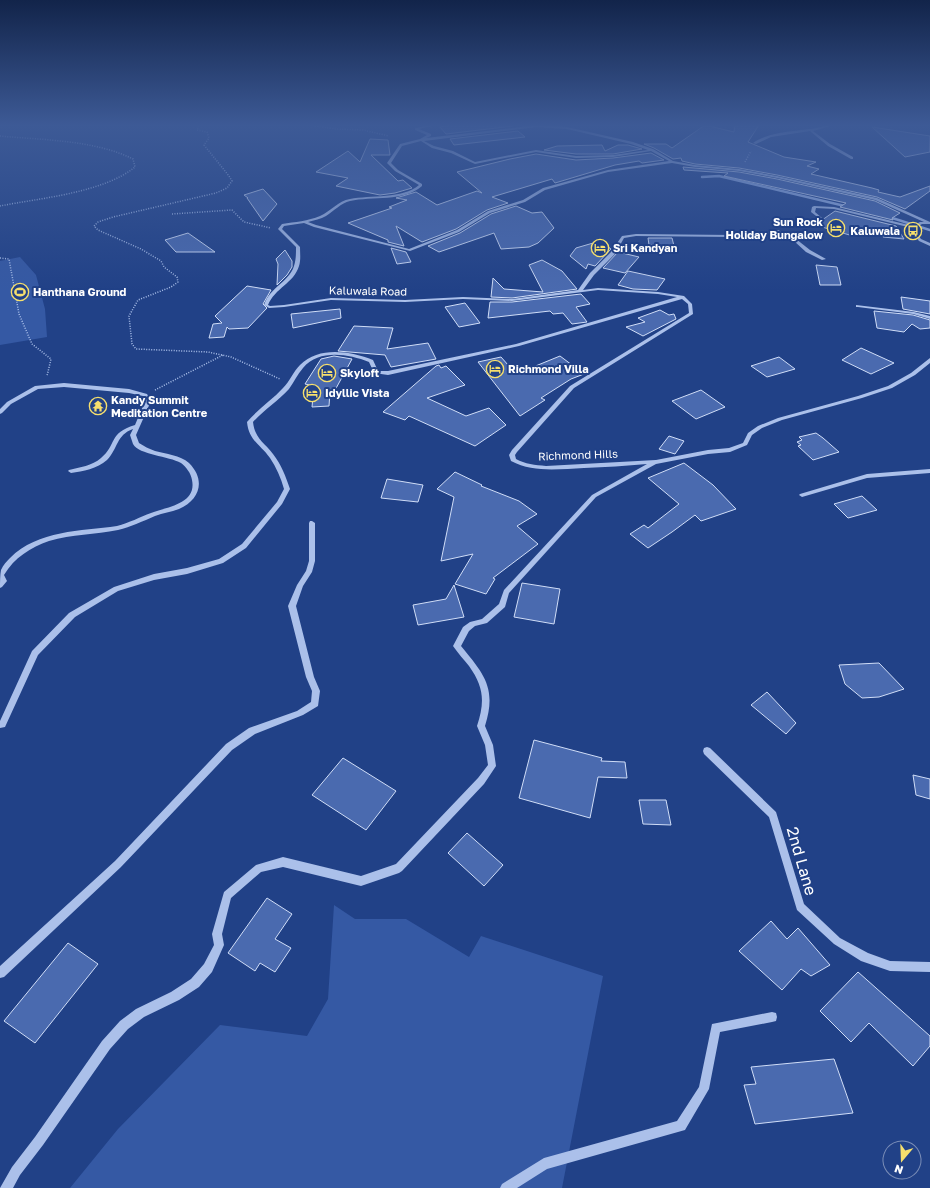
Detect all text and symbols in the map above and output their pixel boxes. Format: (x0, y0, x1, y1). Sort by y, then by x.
place label: Sun Rock Holiday Bungalow (726, 215, 824, 241)
hotel icon: Sun Rock Holiday Bungalow (826, 218, 846, 238)
bus stop icon: Kaluwala (903, 221, 923, 241)
place label: Kaluwala (850, 224, 900, 237)
hotel icon: Sri Kandyan (590, 238, 610, 258)
place label: Sri Kandyan (613, 241, 678, 254)
sports icon: Hanthana Ground (10, 282, 30, 302)
street label: Kaluwala Road (329, 283, 407, 298)
place label: Hanthana Ground (33, 285, 127, 298)
hotel icon: Richmond Villa (485, 359, 505, 379)
place label: Richmond Villa (508, 362, 589, 375)
hotel icon: Skyloft (317, 363, 337, 383)
place label: Skyloft (340, 366, 380, 379)
hotel icon: Idyllic Vista (302, 383, 322, 403)
place label: Idyllic Vista (325, 386, 389, 399)
place label: Kandy Summit Meditation Centre (111, 393, 208, 419)
temple icon: Kandy Summit Meditation Centre (88, 396, 108, 416)
street label: Richmond Hills (538, 447, 618, 462)
street label: 2nd Lane (783, 824, 821, 898)
north arrow (882, 1140, 922, 1180)
text: N (893, 1162, 905, 1177)

